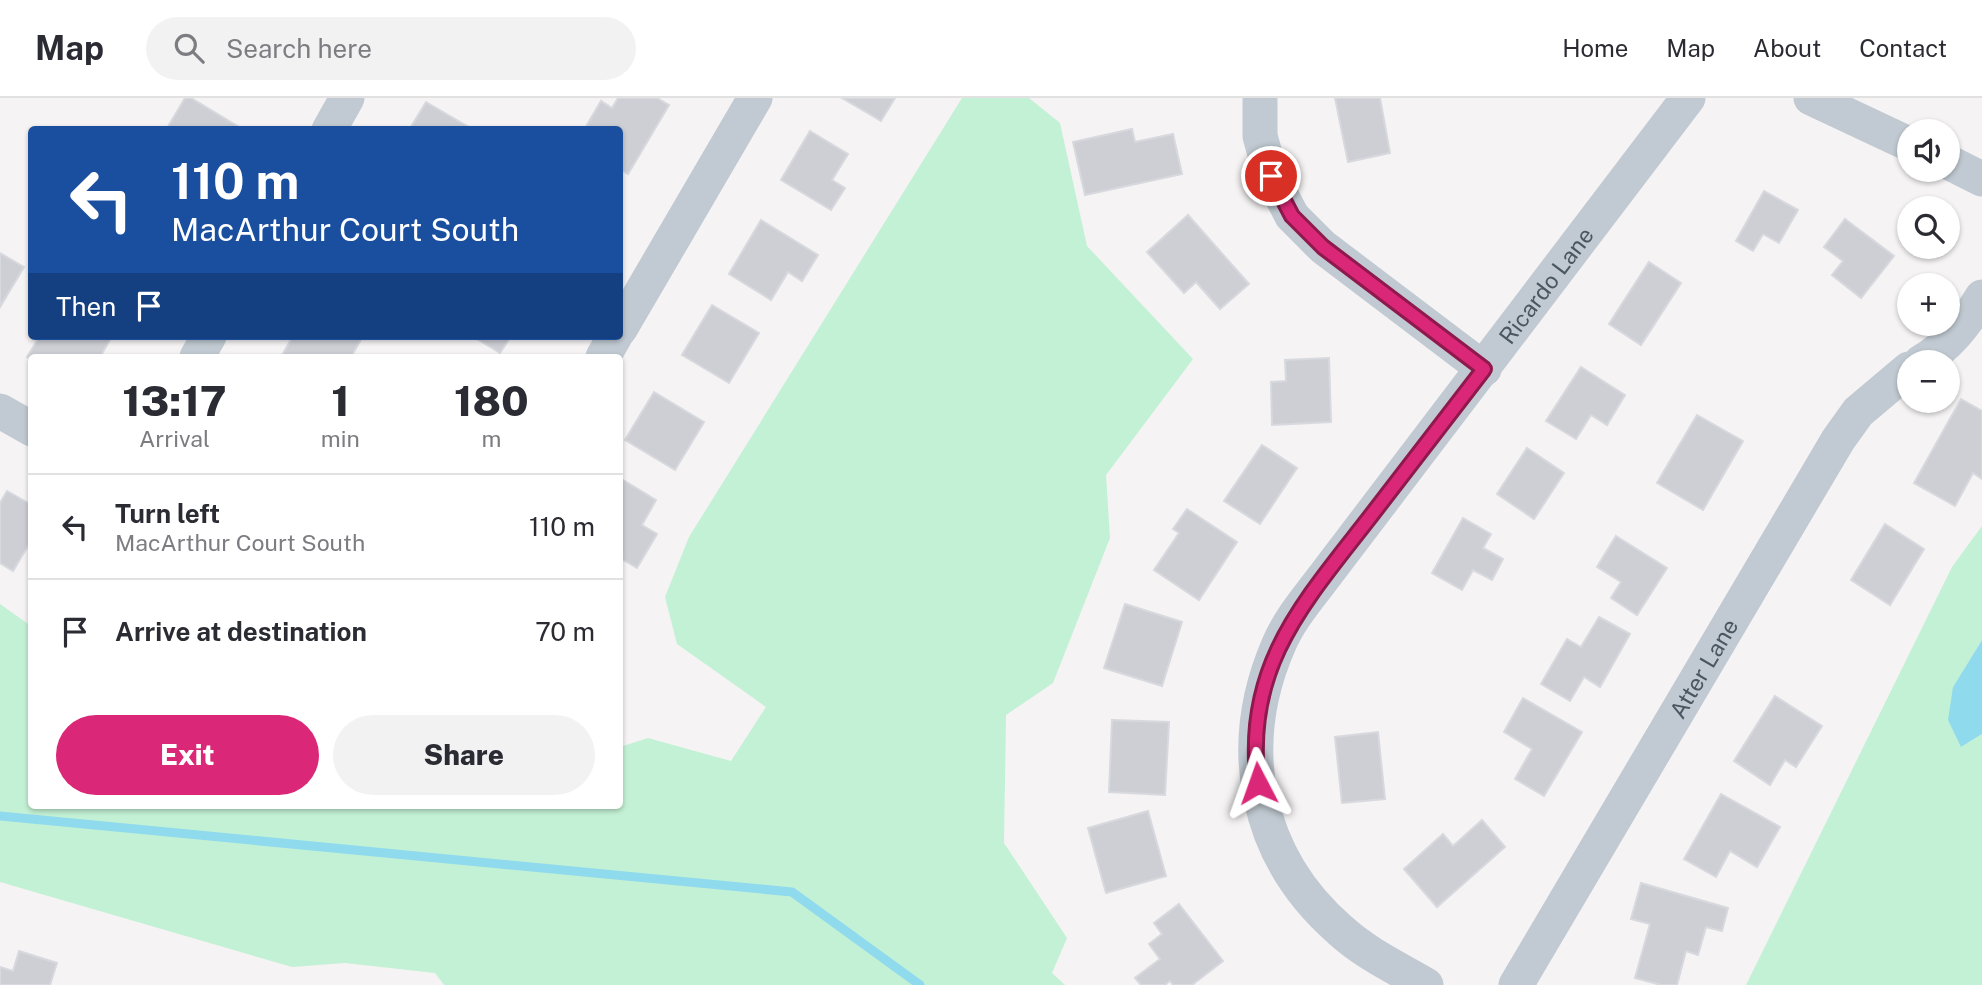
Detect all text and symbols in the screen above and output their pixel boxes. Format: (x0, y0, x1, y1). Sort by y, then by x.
search box (146, 17, 636, 80)
text: Map (35, 29, 104, 67)
icon: search (170, 29, 208, 67)
text: Search here (226, 33, 372, 64)
text: Home (1562, 34, 1628, 62)
text: Map (1666, 34, 1715, 62)
text: About (1753, 34, 1821, 62)
text: Contact (1859, 34, 1947, 62)
map controls (1897, 119, 1960, 413)
button: sound (1897, 119, 1960, 182)
pin (1241, 146, 1301, 206)
text: 110 m (171, 152, 299, 210)
icon: left (56, 154, 147, 245)
icon: arrive (1252, 157, 1290, 195)
button: search (1897, 196, 1960, 259)
text: MacArthur Court South (171, 211, 519, 248)
street label: Ricardo Lane (1493, 222, 1599, 349)
button: + (1897, 273, 1960, 336)
icon: arrive (130, 287, 168, 325)
text: Then (56, 291, 116, 322)
button: − (1897, 350, 1960, 413)
text: 13:17 (122, 376, 227, 425)
text: 1 (331, 376, 350, 425)
text: 180 (454, 376, 529, 425)
text: Arrival (139, 425, 210, 452)
text: min (321, 425, 360, 452)
text: m (481, 425, 501, 452)
text: Turn left (115, 498, 220, 529)
icon: left (56, 508, 94, 546)
text: 110 m (529, 511, 595, 542)
text: MacArthur Court South (115, 529, 365, 556)
icon: arrive (56, 613, 94, 651)
street label: Atter Lane (1663, 613, 1743, 723)
text: Arrive at destination (115, 616, 367, 647)
text: 70 m (535, 616, 595, 647)
button: Exit (56, 715, 319, 795)
button: Share (333, 715, 595, 795)
position arrow (1221, 746, 1295, 820)

